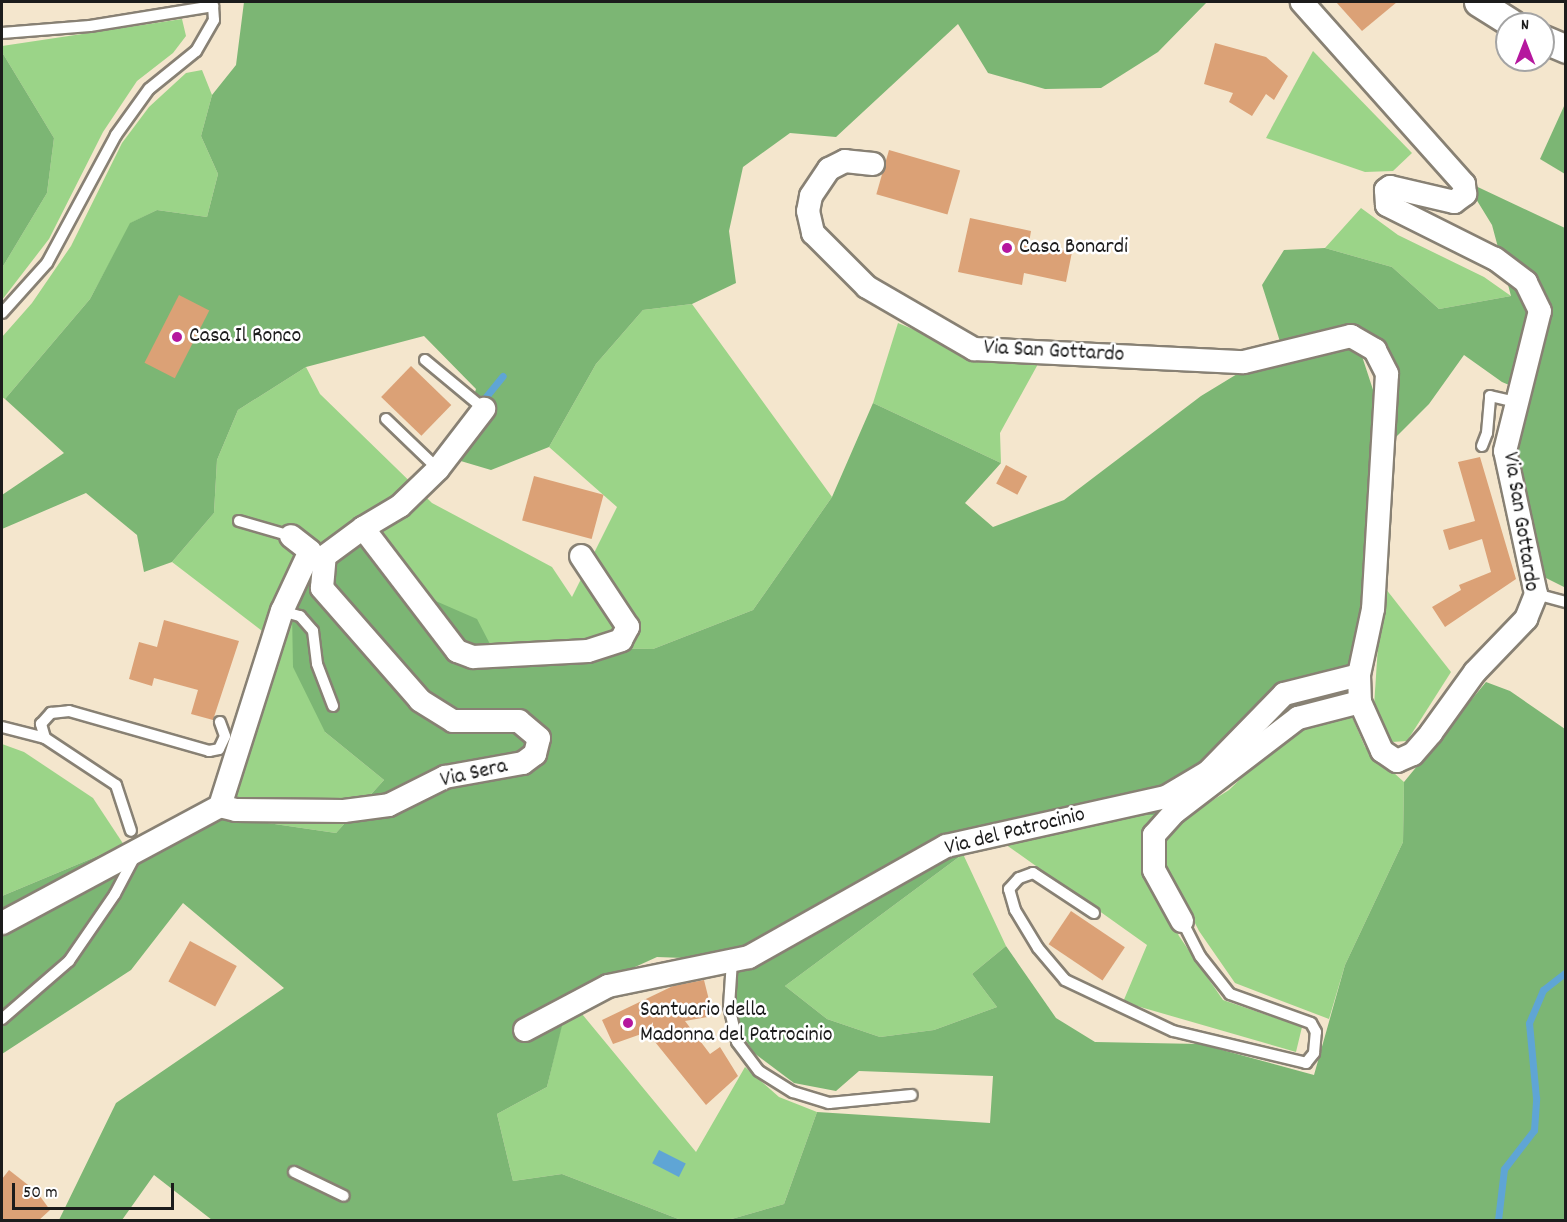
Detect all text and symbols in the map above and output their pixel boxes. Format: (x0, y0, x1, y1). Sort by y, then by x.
north arrow (1495, 12, 1555, 72)
text: N (1521, 14, 1529, 37)
place label: Casa Bonardi (1019, 235, 1128, 261)
marker: Casa Bonardi (1000, 241, 1014, 255)
place label: Casa Il Ronco (189, 324, 301, 350)
marker: Casa Il Ronco (170, 330, 184, 344)
street label: Via San Gottardo (983, 335, 1125, 369)
street label: Via San Gottardo (1496, 450, 1544, 594)
street label: Via Sera (438, 754, 510, 794)
street label: Via del Patrocinio (942, 802, 1088, 862)
place label: Santuario della Madonna del Patrocinio (640, 997, 832, 1048)
marker: Santuario della Madonna del Patrocinio (621, 1016, 635, 1030)
scale bar (15, 1171, 177, 1209)
text: 50 m (23, 1181, 58, 1206)

